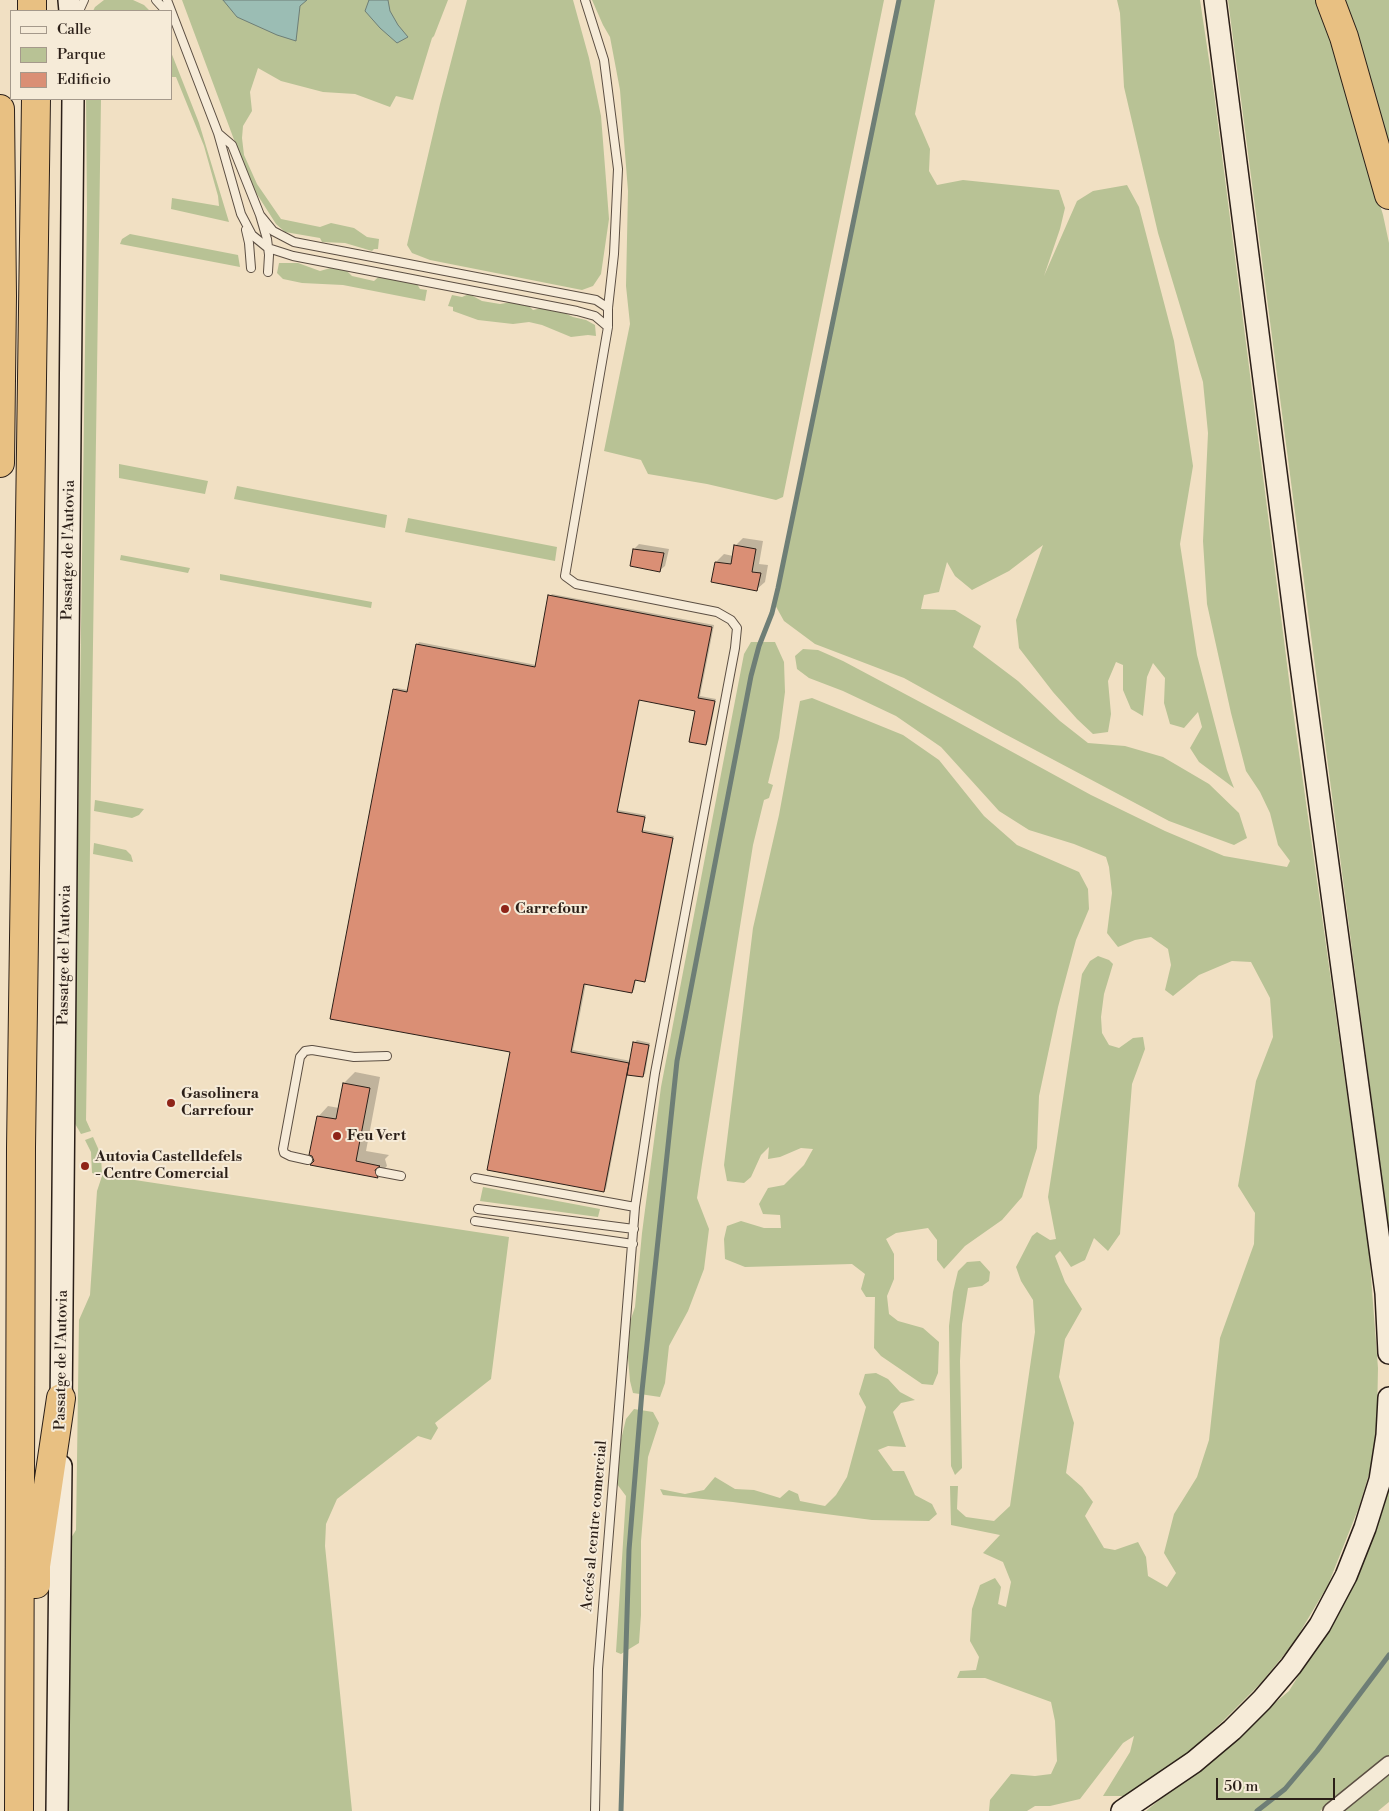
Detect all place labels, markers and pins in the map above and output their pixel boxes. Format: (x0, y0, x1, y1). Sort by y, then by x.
place label: Carrefour (515, 900, 588, 918)
marker: Carrefour (499, 903, 511, 915)
place label: Gasolinera Carrefour (181, 1085, 259, 1120)
marker: Gasolinera Carrefour (165, 1097, 177, 1109)
place label: Feu Vert (347, 1127, 406, 1145)
marker: Feu Vert (331, 1130, 343, 1142)
place label: Autovia Castelldefels - Centre Comercial (95, 1148, 242, 1183)
marker: Autovia Castelldefels - Centre Comercial (79, 1160, 91, 1172)

